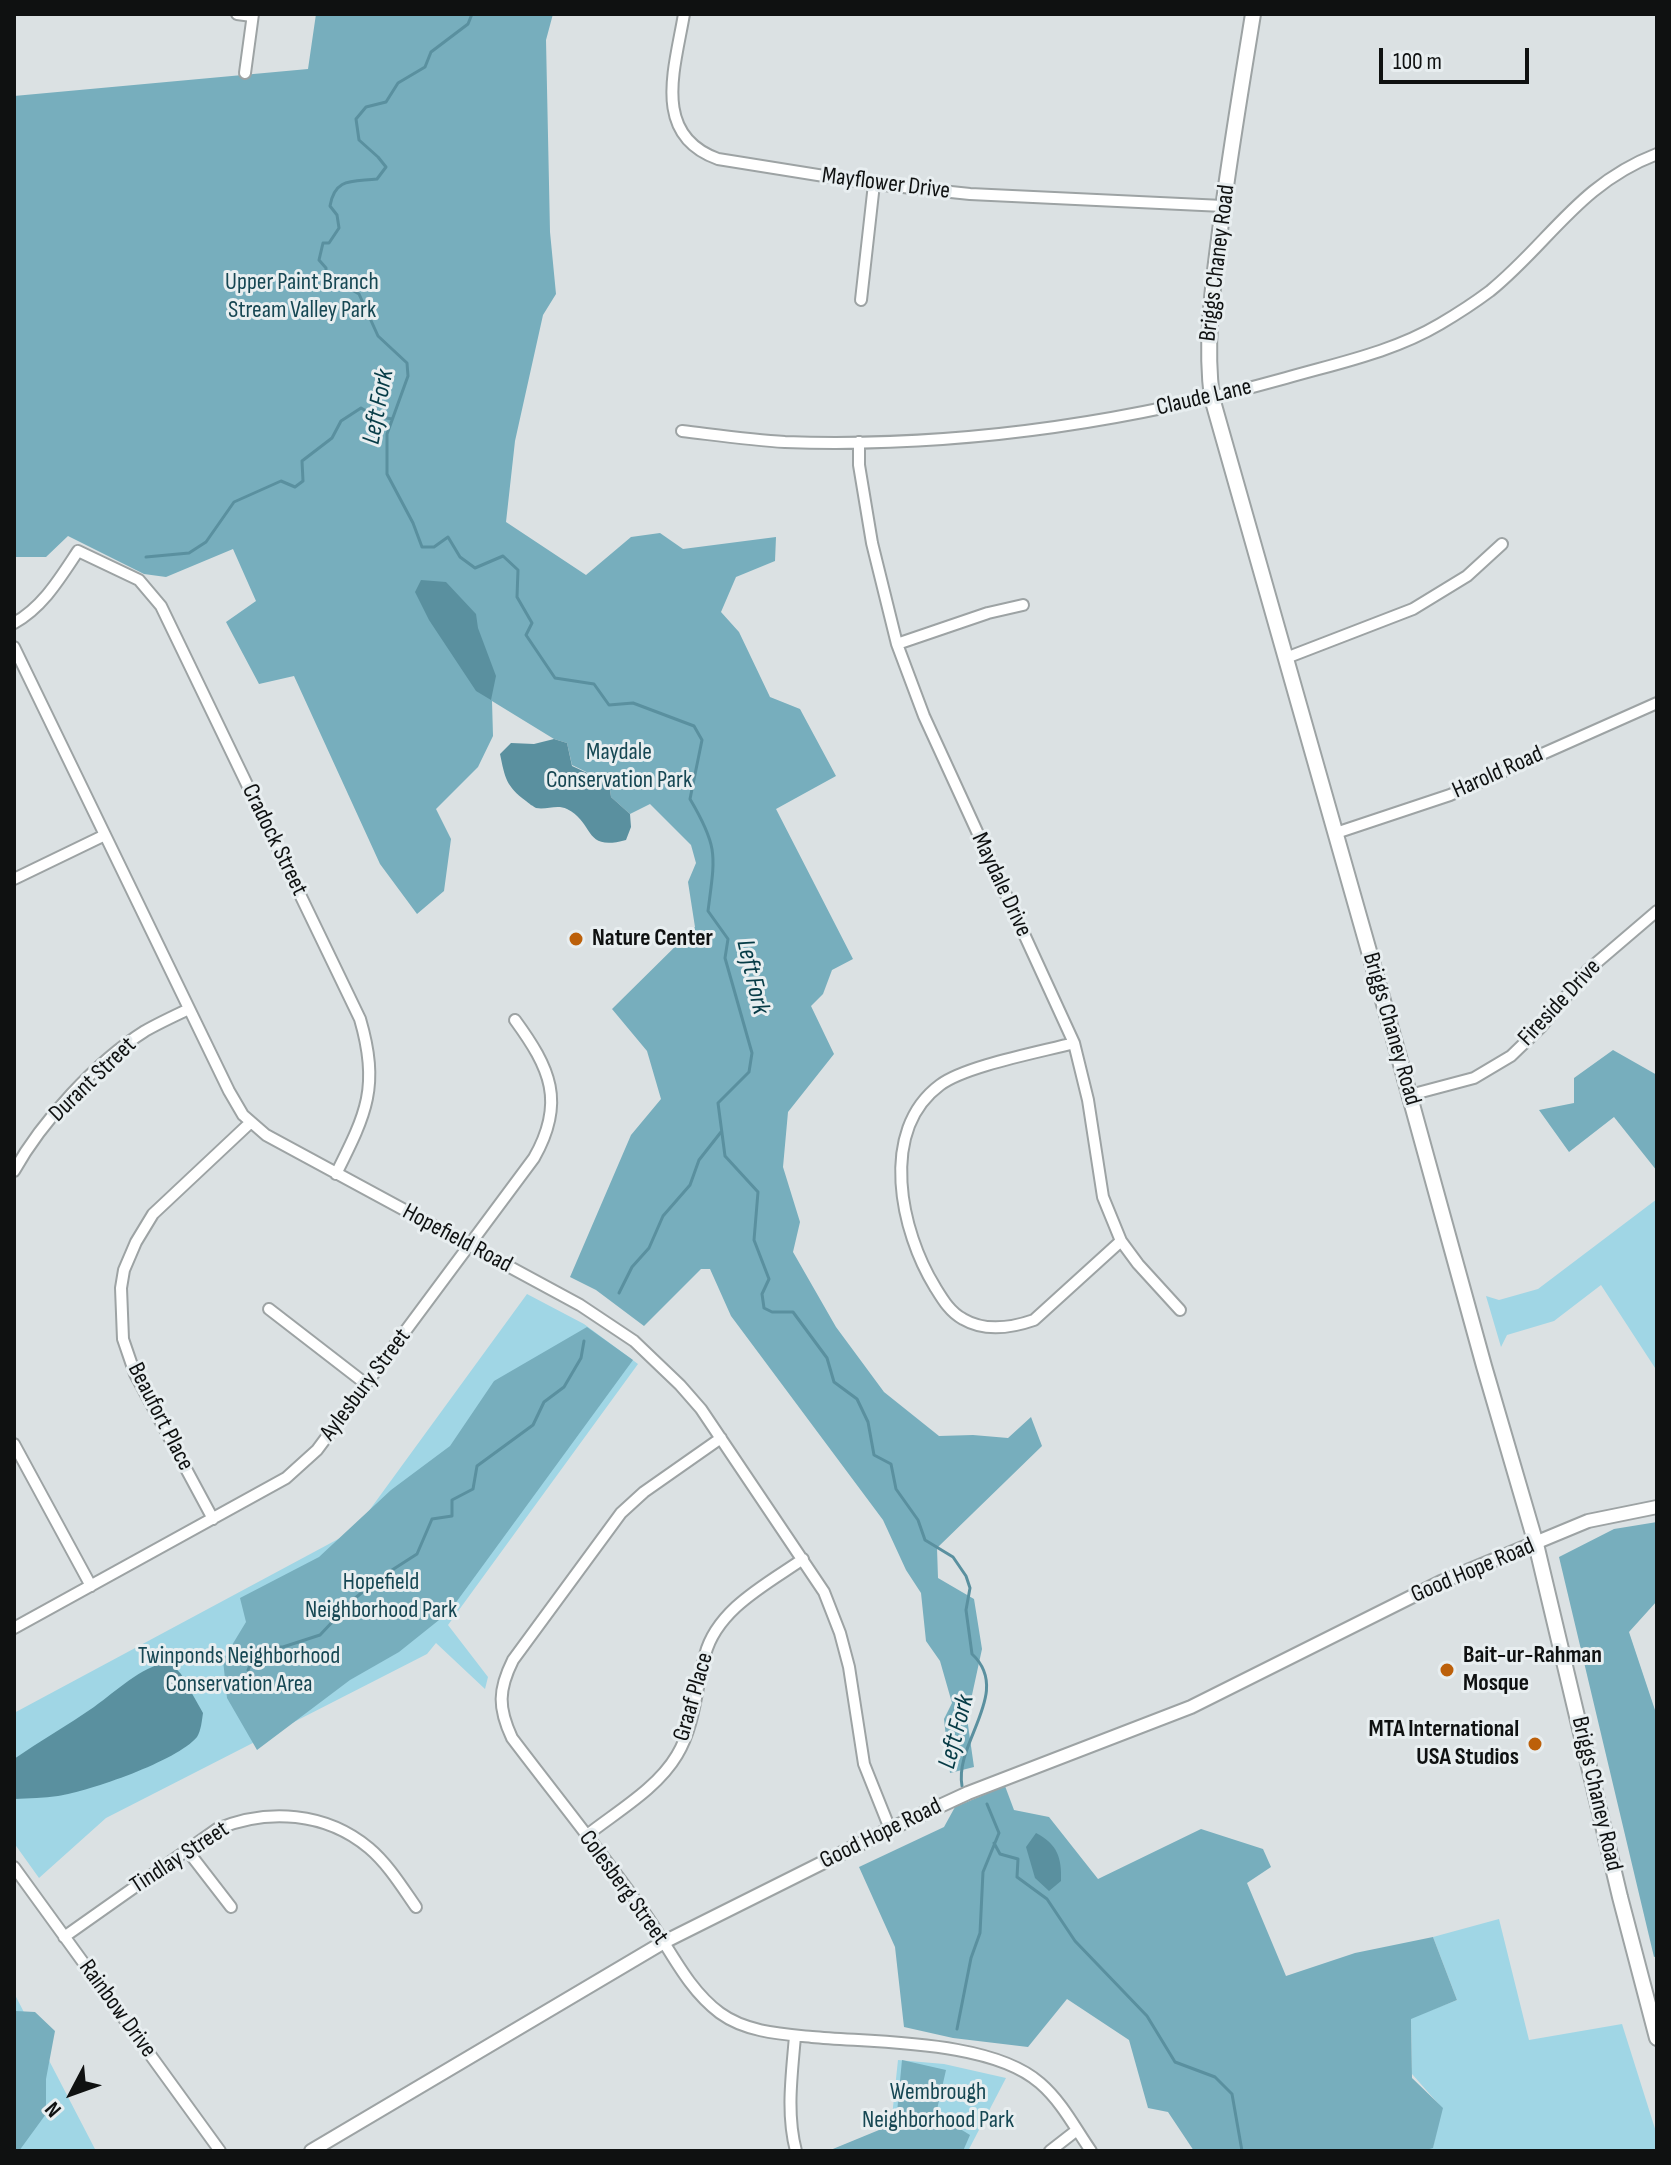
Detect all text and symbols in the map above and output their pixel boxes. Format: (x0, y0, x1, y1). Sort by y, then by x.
scale bar (1383, 32, 1533, 82)
text: 100 m (1393, 47, 1442, 76)
street label: Mayflower Drive (820, 162, 952, 206)
street label: Briggs Chaney Road (1194, 183, 1242, 343)
park label: Upper Paint Branch Stream Valley Park (225, 269, 379, 325)
water label: Left Fork (357, 367, 401, 447)
street label: Claude Lane (1154, 373, 1254, 423)
park label: Maydale Conservation Park (546, 739, 692, 795)
street label: Harold Road (1448, 740, 1548, 806)
street label: Cradock Street (235, 780, 313, 900)
street label: Maydale Drive (964, 828, 1038, 942)
place label: Nature Center (592, 925, 713, 953)
marker: Nature Center (567, 930, 585, 948)
water label: Left Fork (728, 937, 776, 1017)
street label: Briggs Chaney Road (1355, 949, 1427, 1109)
street label: Fireside Drive (1512, 953, 1608, 1053)
street label: Durant Street (44, 1032, 142, 1128)
street label: Hopefield Road (397, 1198, 517, 1280)
street label: Aylesbury Street (315, 1323, 417, 1447)
street label: Beaufort Place (121, 1358, 199, 1476)
street label: Good Hope Road (1407, 1532, 1539, 1610)
park label: Hopefield Neighborhood Park (305, 1569, 457, 1625)
place label: Bait-ur-Rahman Mosque (1463, 1642, 1602, 1698)
park label: Twinponds Neighborhood Conservation Area (138, 1643, 340, 1699)
street label: Graaf Place (668, 1649, 720, 1745)
marker: Bait-ur-Rahman Mosque (1438, 1661, 1456, 1679)
water label: Left Fork (932, 1692, 982, 1772)
street label: Briggs Chaney Road (1564, 1714, 1628, 1874)
place label: MTA International USA Studios (1369, 1716, 1519, 1772)
marker: MTA International USA Studios (1526, 1735, 1544, 1753)
street label: Good Hope Road (816, 1792, 946, 1876)
street label: Tindlay Street (125, 1815, 235, 1901)
street label: Colesberg Street (572, 1825, 674, 1951)
street label: Rainbow Drive (72, 1955, 162, 2063)
north arrow (32, 2053, 112, 2133)
park label: Wembrough Neighborhood Park (862, 2079, 1014, 2135)
text: N (39, 2096, 68, 2122)

